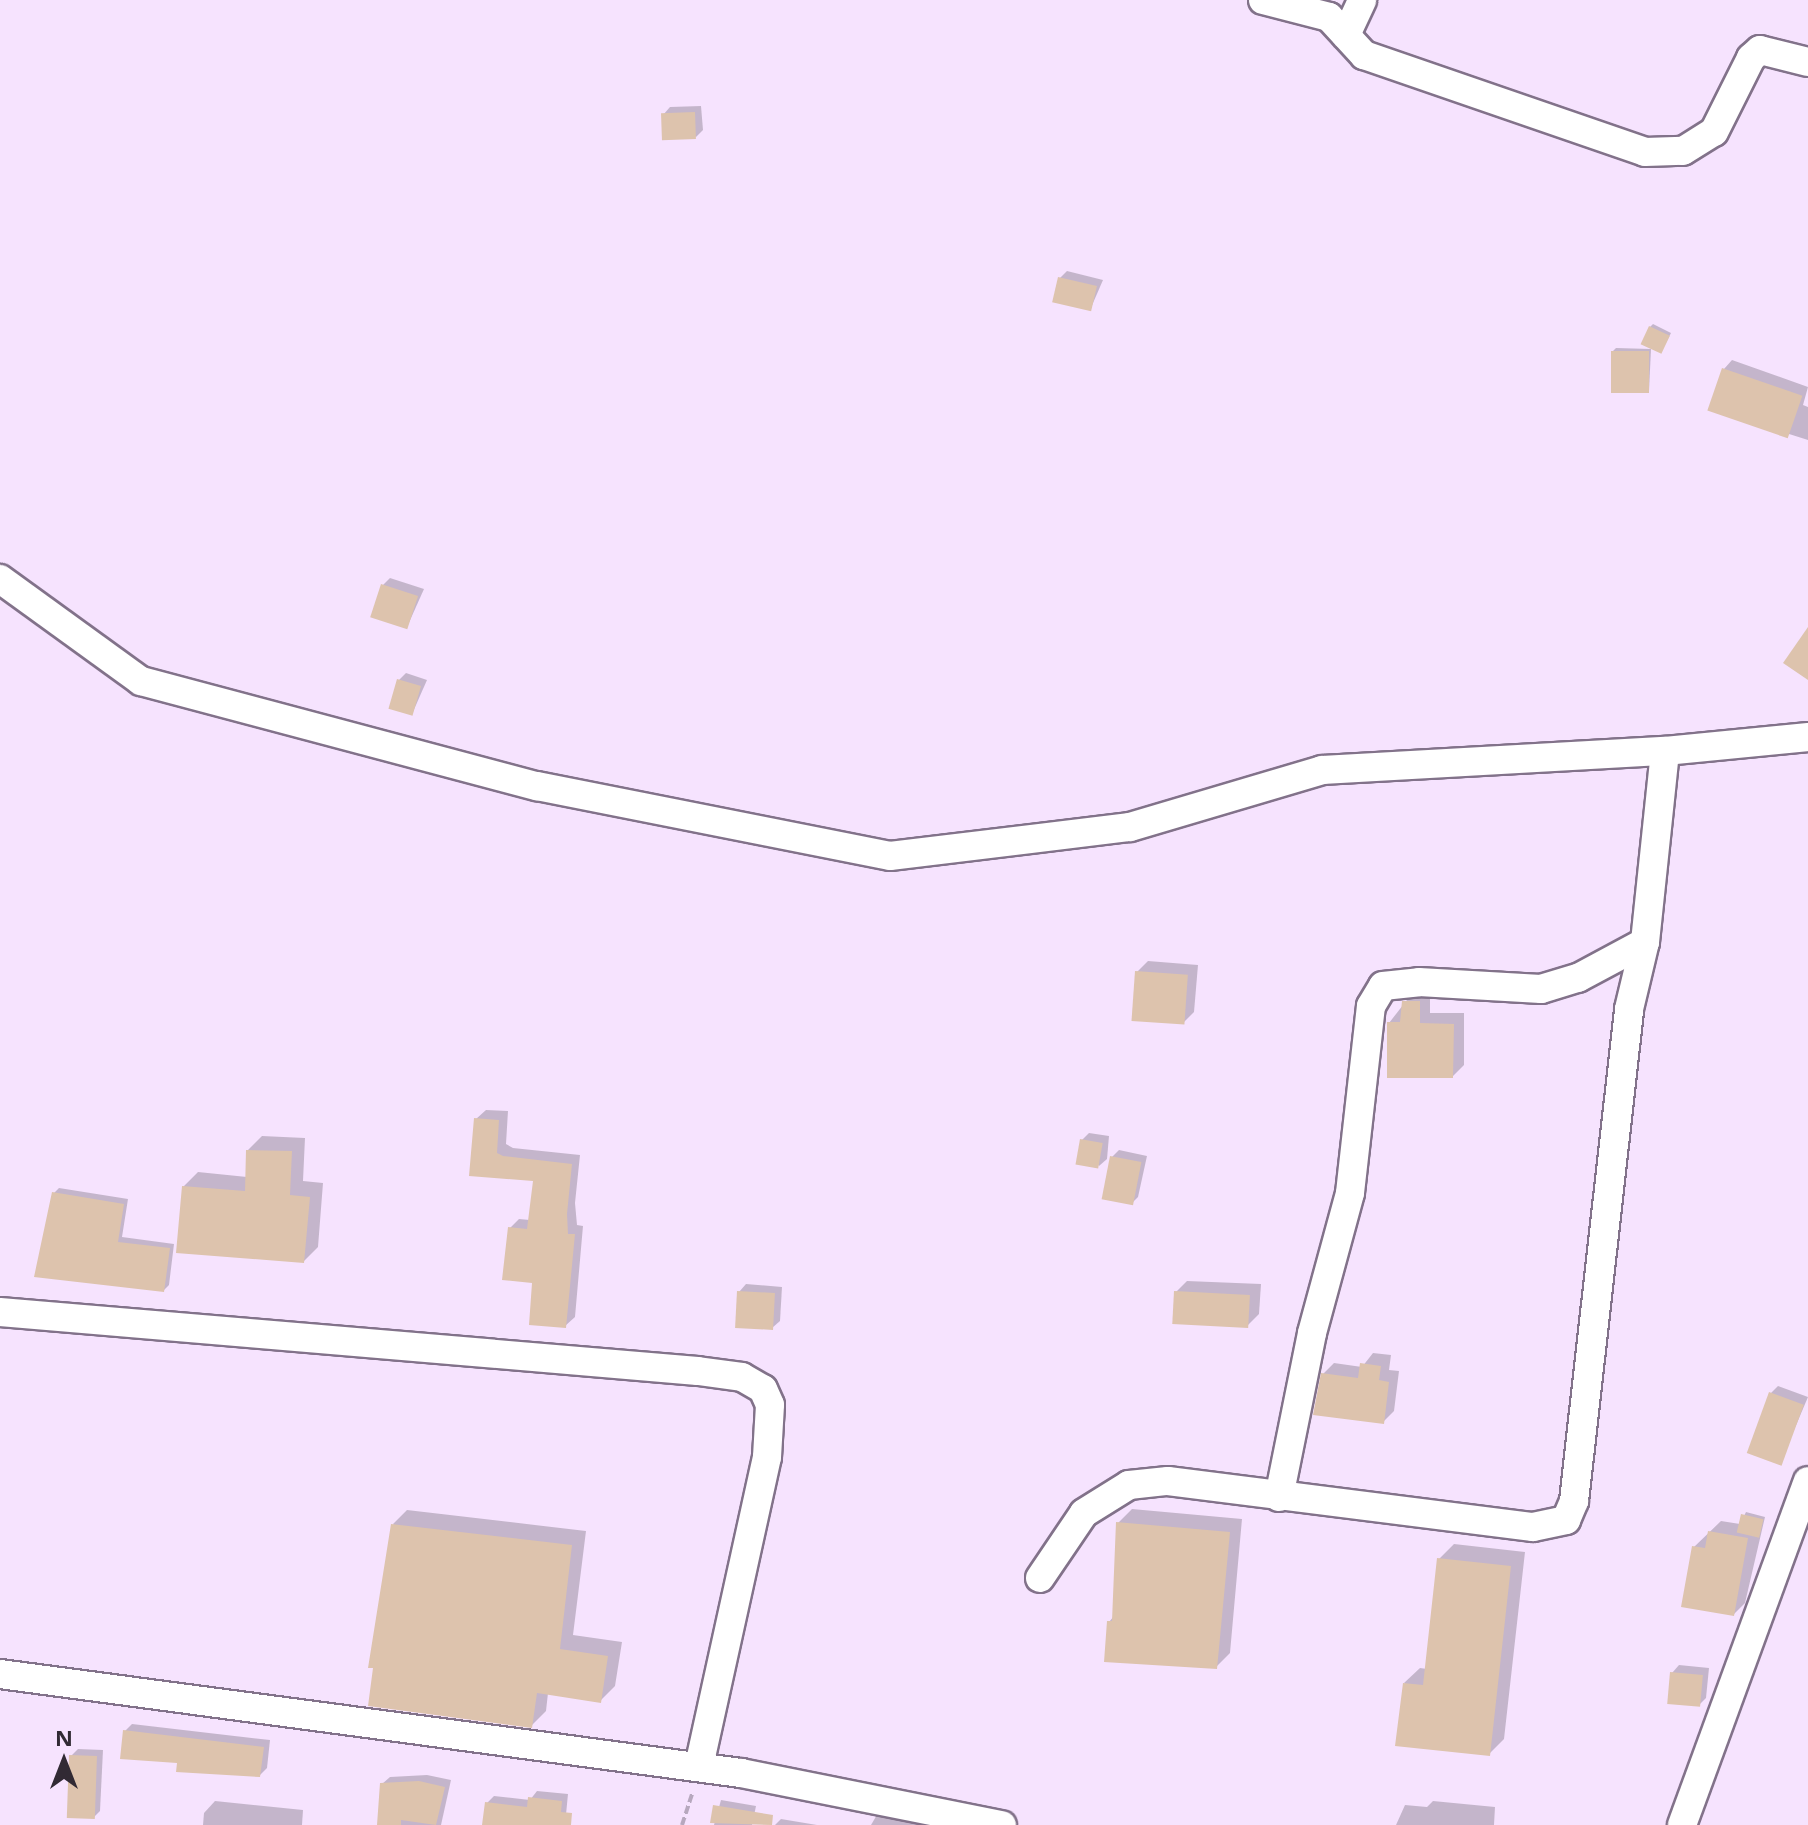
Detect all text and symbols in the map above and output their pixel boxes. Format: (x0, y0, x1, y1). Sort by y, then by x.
north arrow (24, 1721, 104, 1801)
text: N (55, 1722, 73, 1752)

